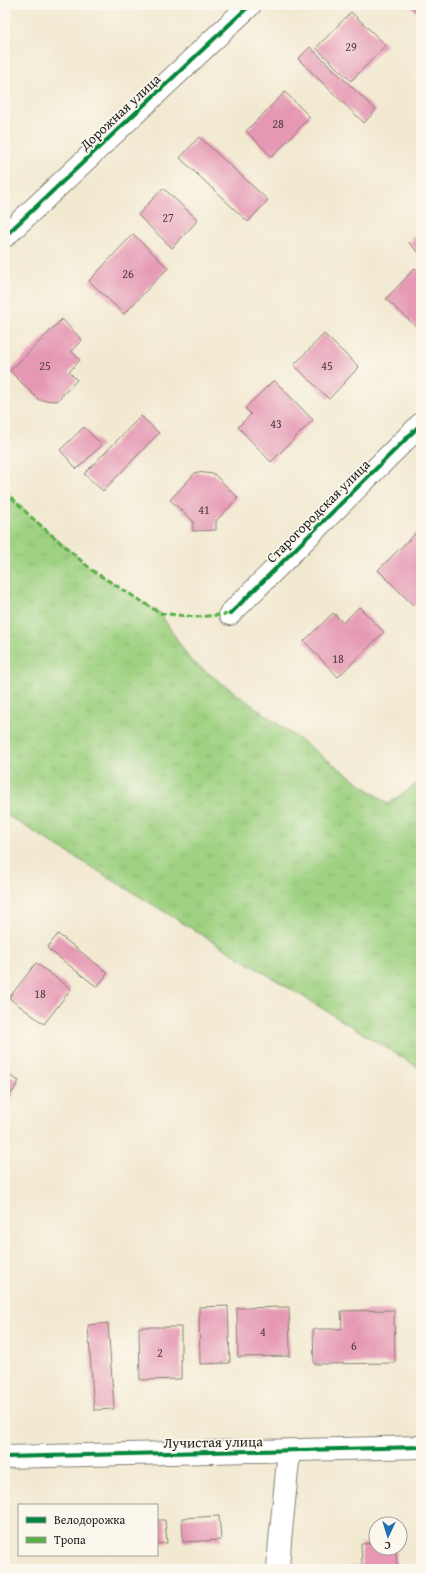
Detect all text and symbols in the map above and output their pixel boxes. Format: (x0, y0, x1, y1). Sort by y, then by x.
house number: 29 (345, 38, 357, 55)
street label: Дорожная улица (74, 69, 165, 155)
house number: 28 (272, 115, 284, 132)
house number: 27 (162, 209, 174, 226)
house number: 26 (122, 265, 134, 282)
house number: 25 (39, 357, 51, 374)
house number: 45 (321, 357, 333, 374)
house number: 43 (270, 415, 282, 432)
street label: Старогородская улица (262, 454, 375, 567)
house number: 41 (198, 501, 210, 518)
house number: 18 (332, 650, 344, 667)
house number: 18 (34, 985, 46, 1002)
house number: 4 (260, 1323, 266, 1340)
house number: 6 (351, 1337, 357, 1354)
house number: 2 (157, 1344, 163, 1361)
street label: Лучистая улица (163, 1431, 263, 1453)
legend (18, 1504, 158, 1556)
text: Велодорожка (54, 1511, 125, 1528)
north arrow (368, 1516, 408, 1556)
text: Тропа (54, 1531, 86, 1548)
text: С (384, 1538, 391, 1554)

